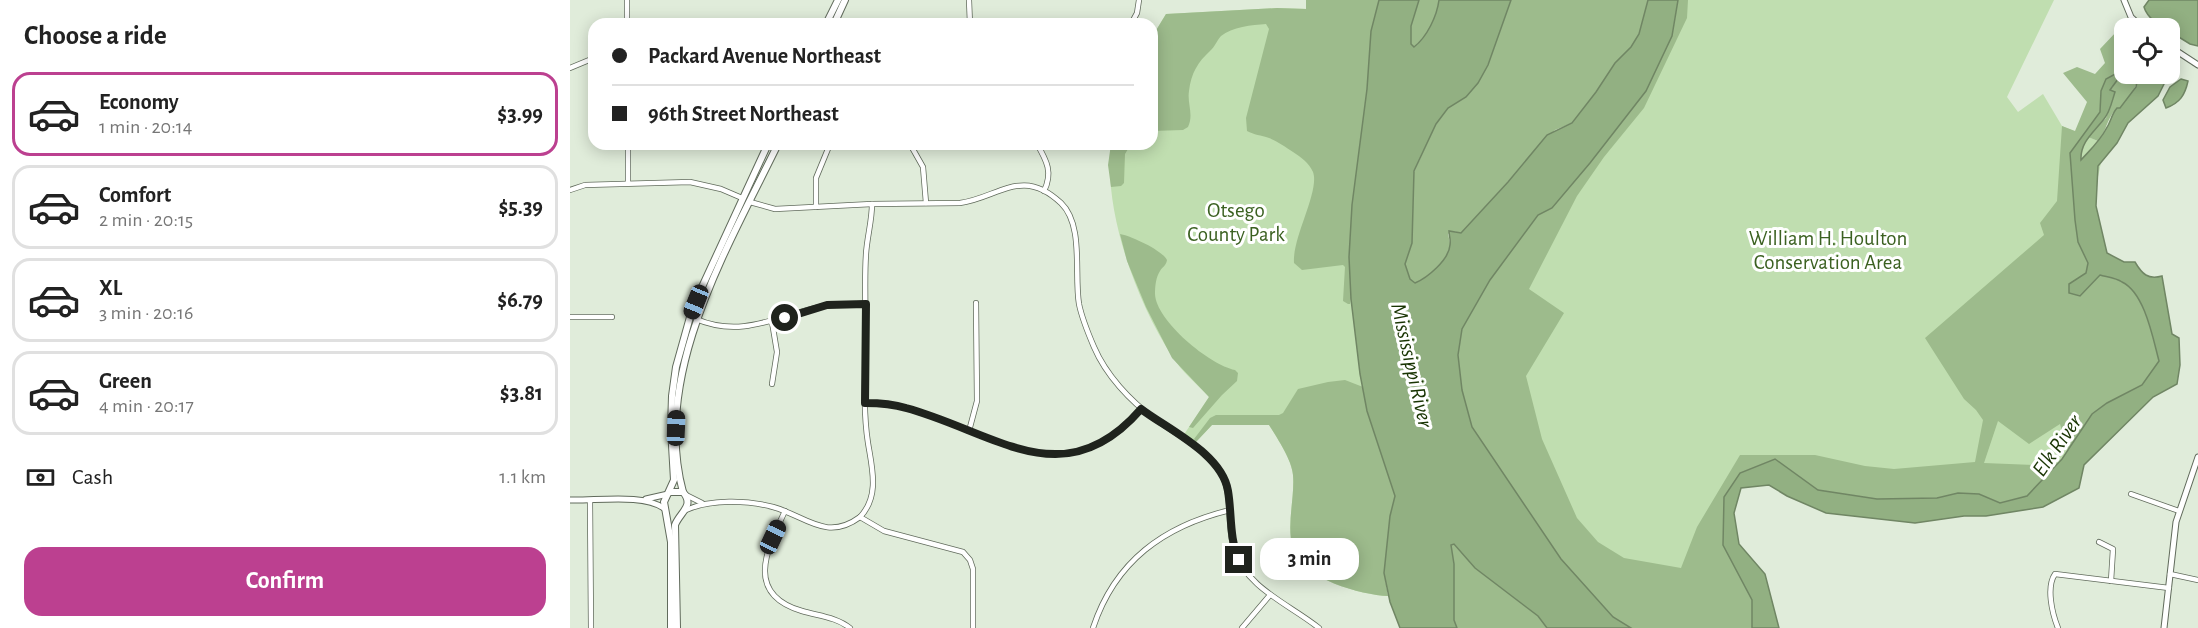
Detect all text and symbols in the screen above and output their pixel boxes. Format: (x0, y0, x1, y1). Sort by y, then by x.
map controls (2114, 18, 2180, 84)
button: locate (2114, 18, 2180, 84)
text: Choose a ride (24, 22, 167, 49)
text: Packard Avenue Northeast (648, 45, 881, 67)
icon: car (27, 87, 81, 141)
text: Economy (99, 91, 179, 113)
text: $3.99 (497, 103, 543, 125)
text: 96th Street Northeast (648, 103, 839, 125)
text: 1 min · 20:14 (99, 117, 192, 137)
icon: car (27, 180, 81, 234)
text: Comfort (99, 184, 171, 206)
text: $5.39 (498, 196, 543, 218)
park label: Otsego County Park (1187, 200, 1285, 245)
text: 2 min · 20:15 (99, 210, 193, 230)
park label: William H. Houlton Conservation Area (1749, 228, 1907, 273)
icon: car (27, 273, 81, 327)
text: XL (99, 277, 122, 299)
car (681, 282, 711, 322)
text: $6.79 (497, 289, 543, 311)
water label: Mississippi River (1386, 301, 1437, 430)
text: 3 min · 20:16 (99, 303, 193, 323)
route start (771, 304, 798, 331)
icon: car (27, 366, 81, 420)
text: Green (99, 370, 152, 392)
text: $3.81 (500, 382, 543, 404)
text: 4 min · 20:17 (99, 396, 194, 416)
car (666, 410, 686, 446)
water label: Elk River (2028, 410, 2086, 480)
icon: cash (24, 461, 57, 494)
text: Cash (72, 466, 113, 488)
text: 1.1 km (499, 467, 546, 487)
car (757, 517, 789, 557)
callout: 3 min (1260, 539, 1359, 581)
route end (1225, 546, 1252, 573)
button: Confirm (24, 547, 546, 616)
text: 3 min (1288, 549, 1331, 569)

